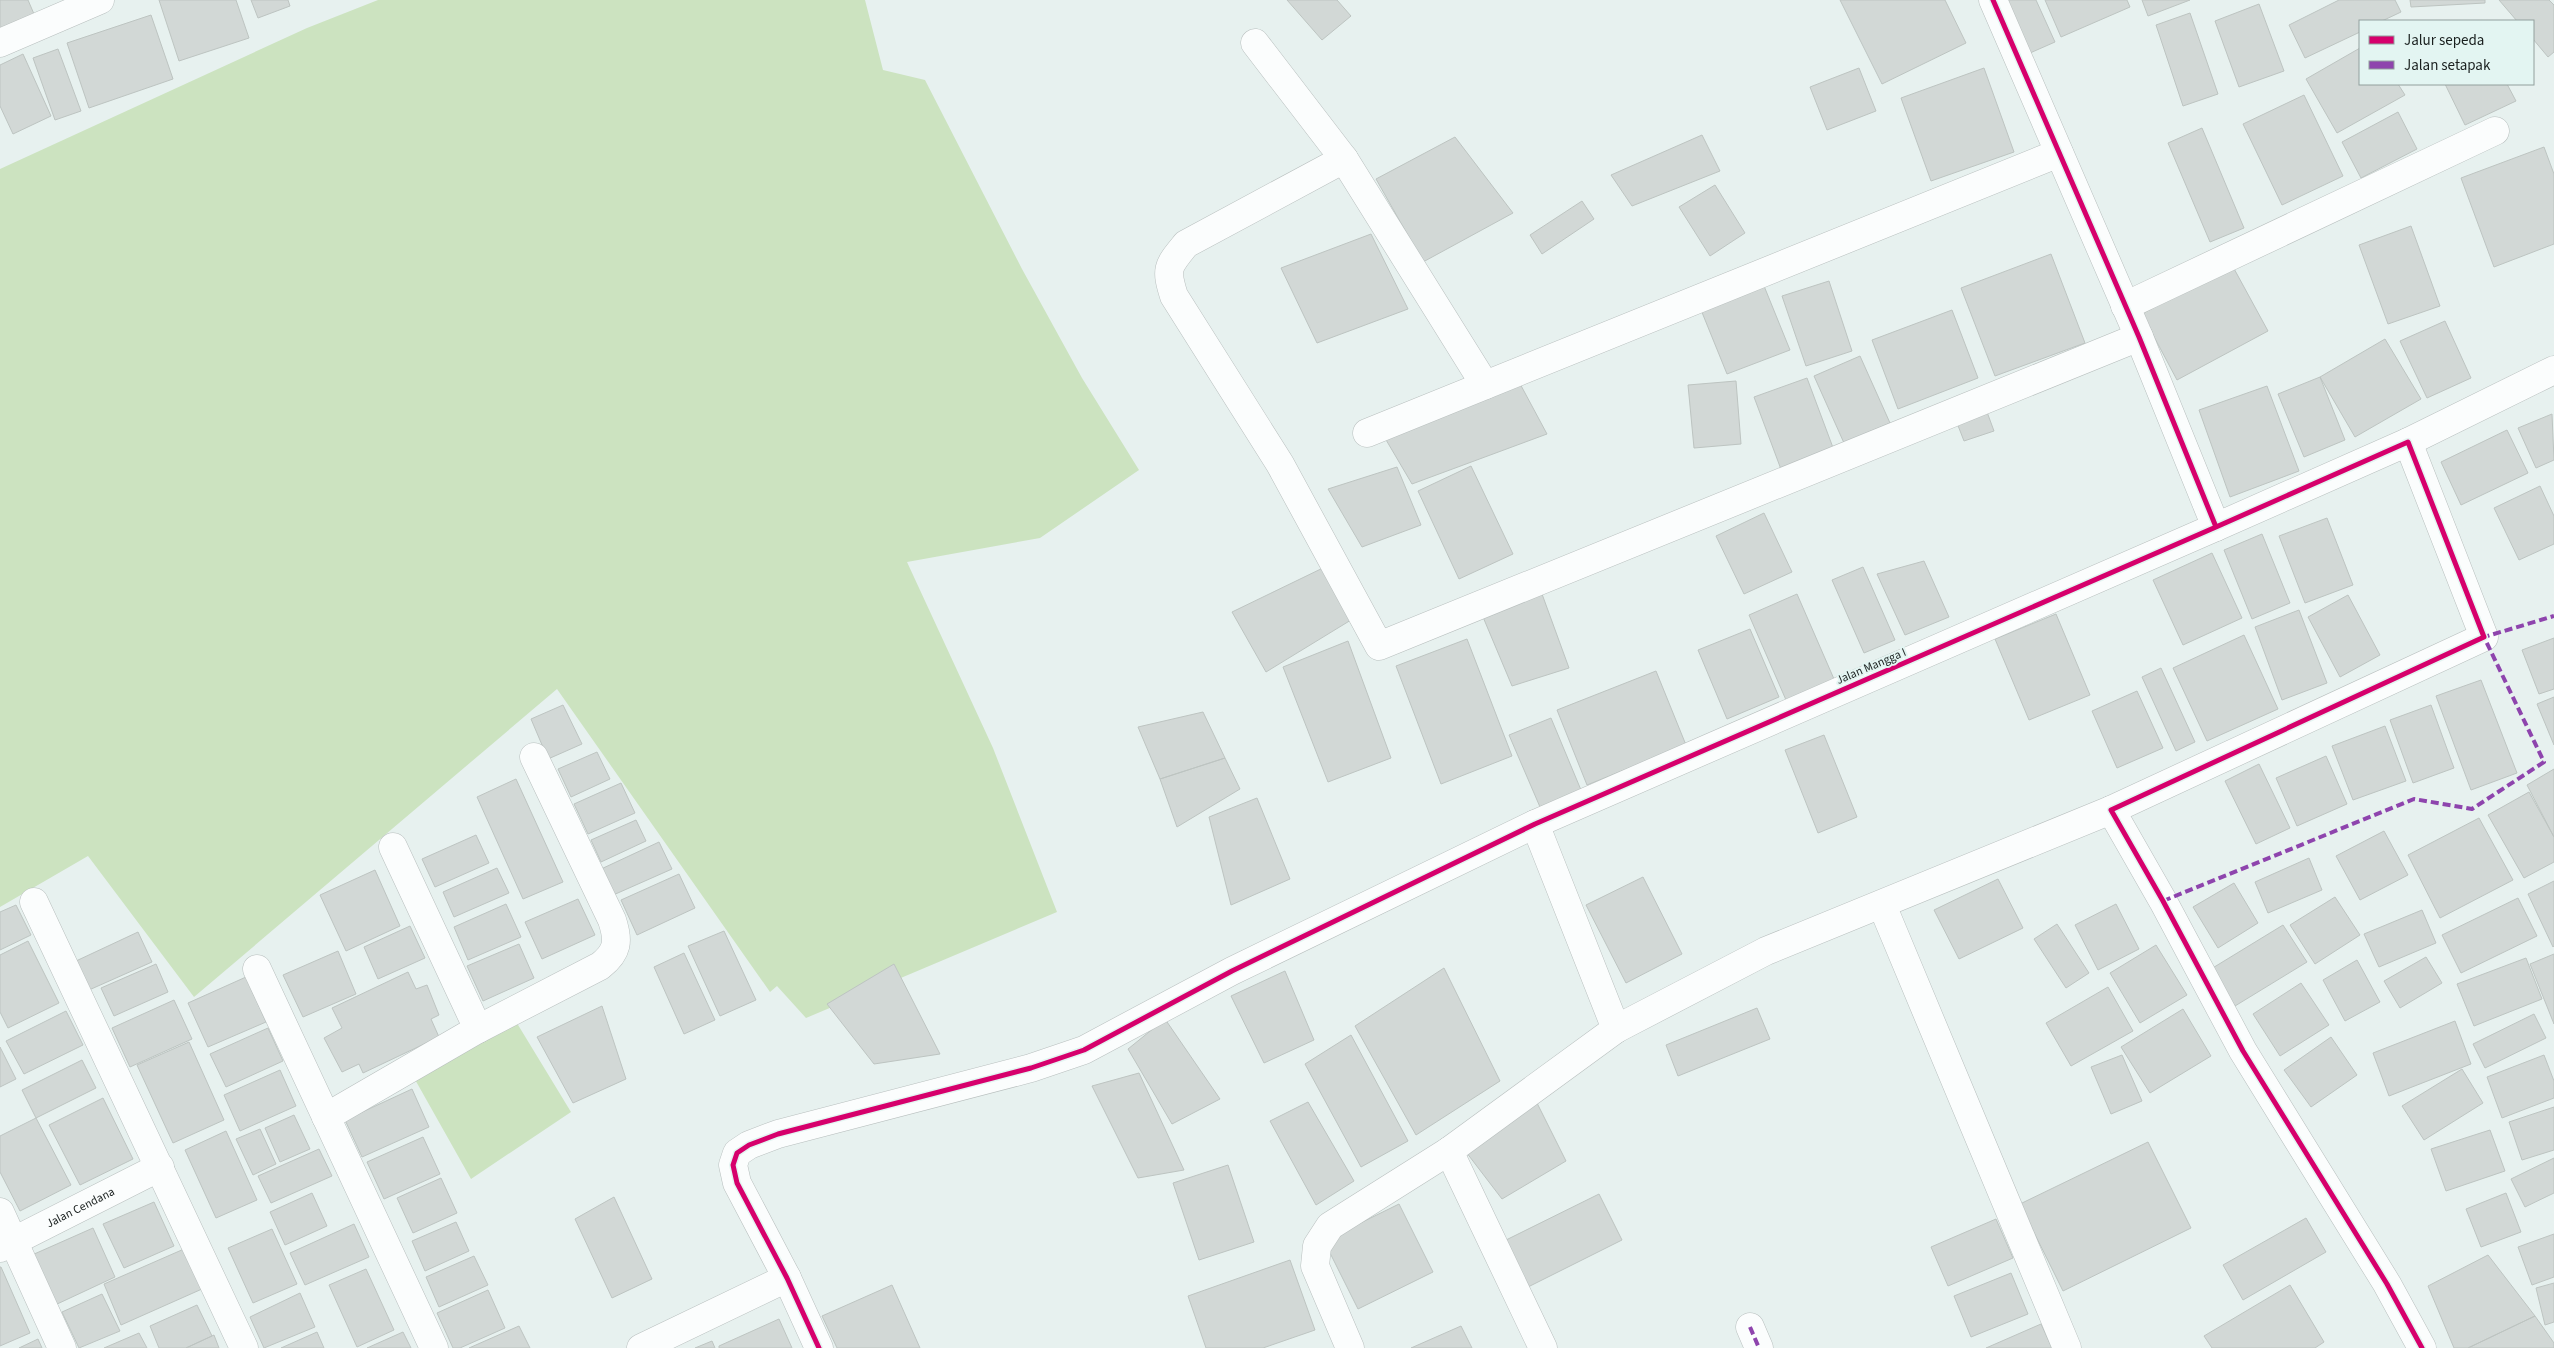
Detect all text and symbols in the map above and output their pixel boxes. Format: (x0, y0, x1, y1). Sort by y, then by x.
legend (2359, 20, 2534, 85)
text: Jalur sepeda (2404, 30, 2484, 51)
text: Jalan setapak (2404, 55, 2491, 76)
street label: Jalan Mangga I (1833, 644, 1909, 689)
street label: Jalan Cendana (43, 1183, 118, 1232)

